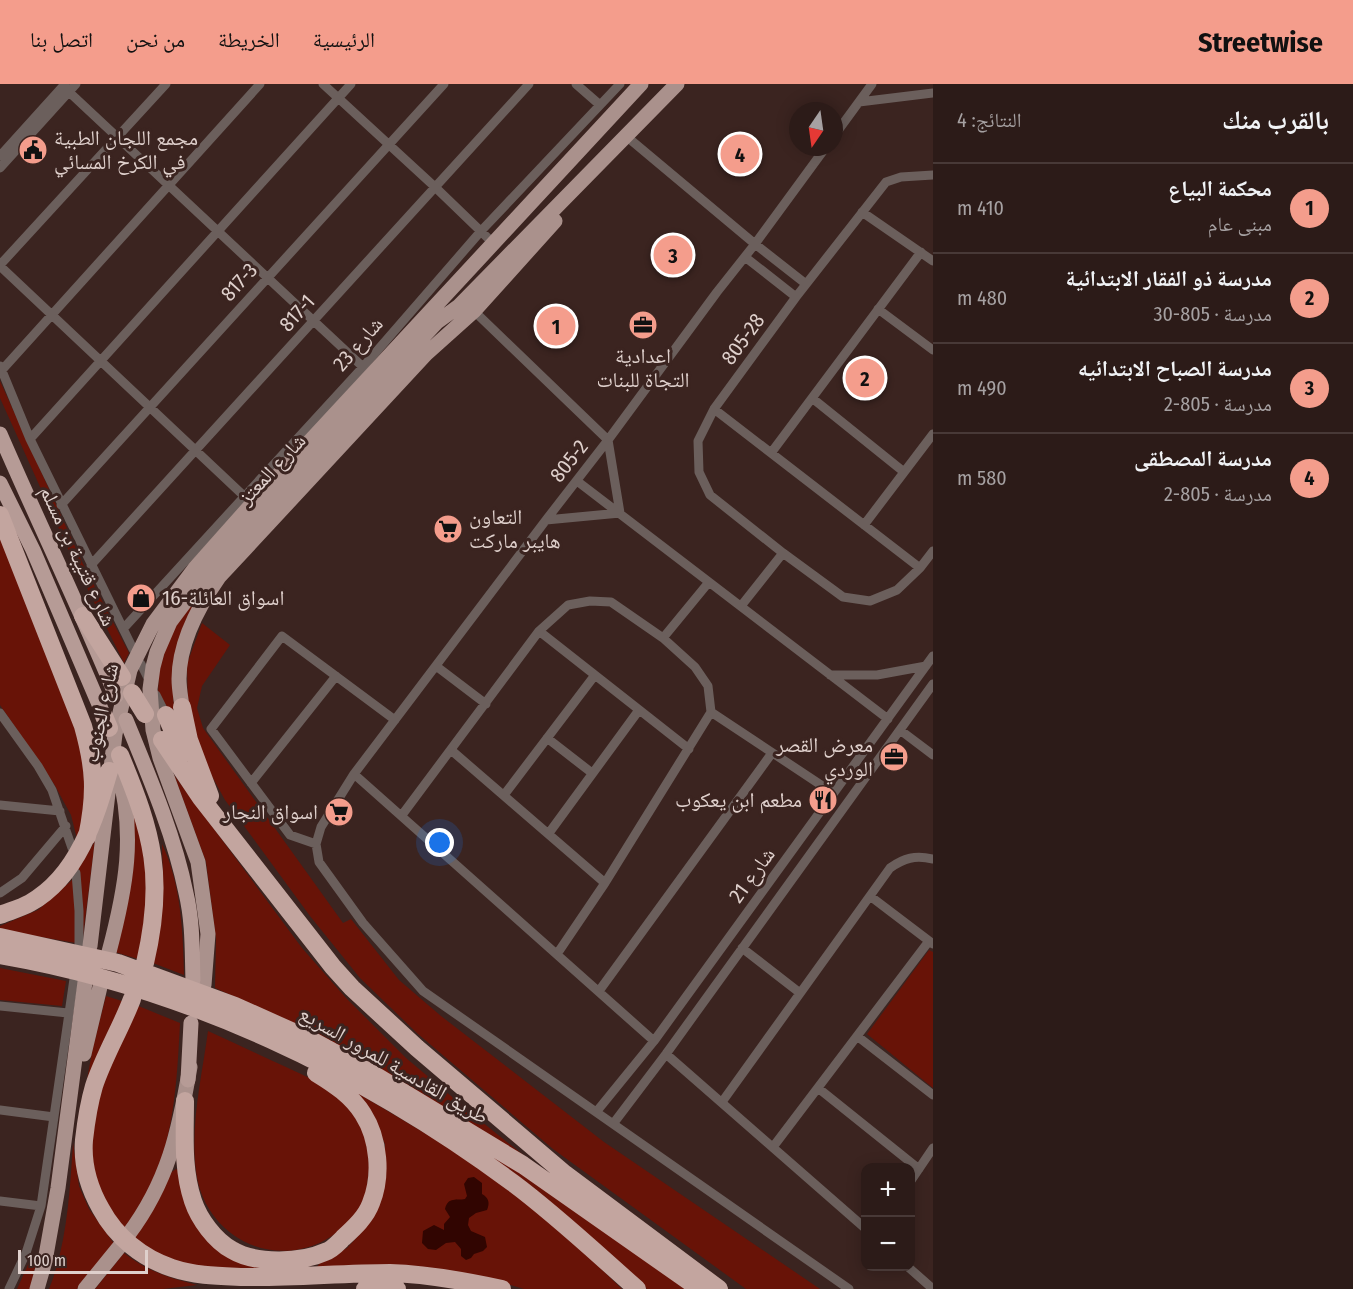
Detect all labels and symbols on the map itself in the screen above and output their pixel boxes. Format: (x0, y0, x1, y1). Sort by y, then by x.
north arrow (789, 102, 843, 156)
place label: مجمع اللجان الطبية في الكرخ المسائي (54, 125, 198, 178)
pin: 4 (720, 132, 760, 176)
public building icon: مجمع اللجان الطبية في الكرخ المسائي (17, 134, 49, 166)
pin: 3 (654, 232, 692, 278)
street label: 817-3 (215, 257, 263, 307)
street label: 817-1 (274, 289, 320, 337)
pin: 1 (536, 304, 576, 348)
street label: 805-28 (716, 308, 770, 370)
office icon: اعدادية التجاة للبنات (627, 309, 659, 341)
street label: شارع 23 (327, 311, 389, 377)
place label: اعدادية التجاة للبنات (596, 343, 690, 393)
pin: 2 (846, 356, 884, 400)
street label: شارع المعتز (232, 428, 311, 511)
street label: 805-2 (544, 435, 594, 487)
street label: شارع قتيبة بن مسلم (33, 482, 122, 631)
place label: التعاون هايبر ماركت (469, 504, 561, 554)
supermarket icon: التعاون هايبر ماركت (432, 513, 464, 545)
shop icon: 16-اسواق العائلة (125, 582, 157, 614)
place label: 16-اسواق العائلة (162, 585, 284, 611)
street label: شارع الجنوب (78, 661, 124, 765)
place label: معرض القصر الوردي (775, 732, 873, 785)
office icon: معرض القصر الوردي (878, 741, 910, 773)
restaurant icon: مطعم ابن يعكوب (807, 784, 839, 816)
place label: مطعم ابن يعكوب (675, 787, 802, 814)
supermarket icon: اسواق النجار (323, 796, 355, 828)
place label: اسواق النجار (222, 799, 318, 825)
your location (425, 828, 454, 857)
street label: شارع 21 (723, 842, 781, 908)
street label: طريق القادسية للمرور السريع (295, 1000, 493, 1130)
scale bar (18, 1247, 148, 1274)

